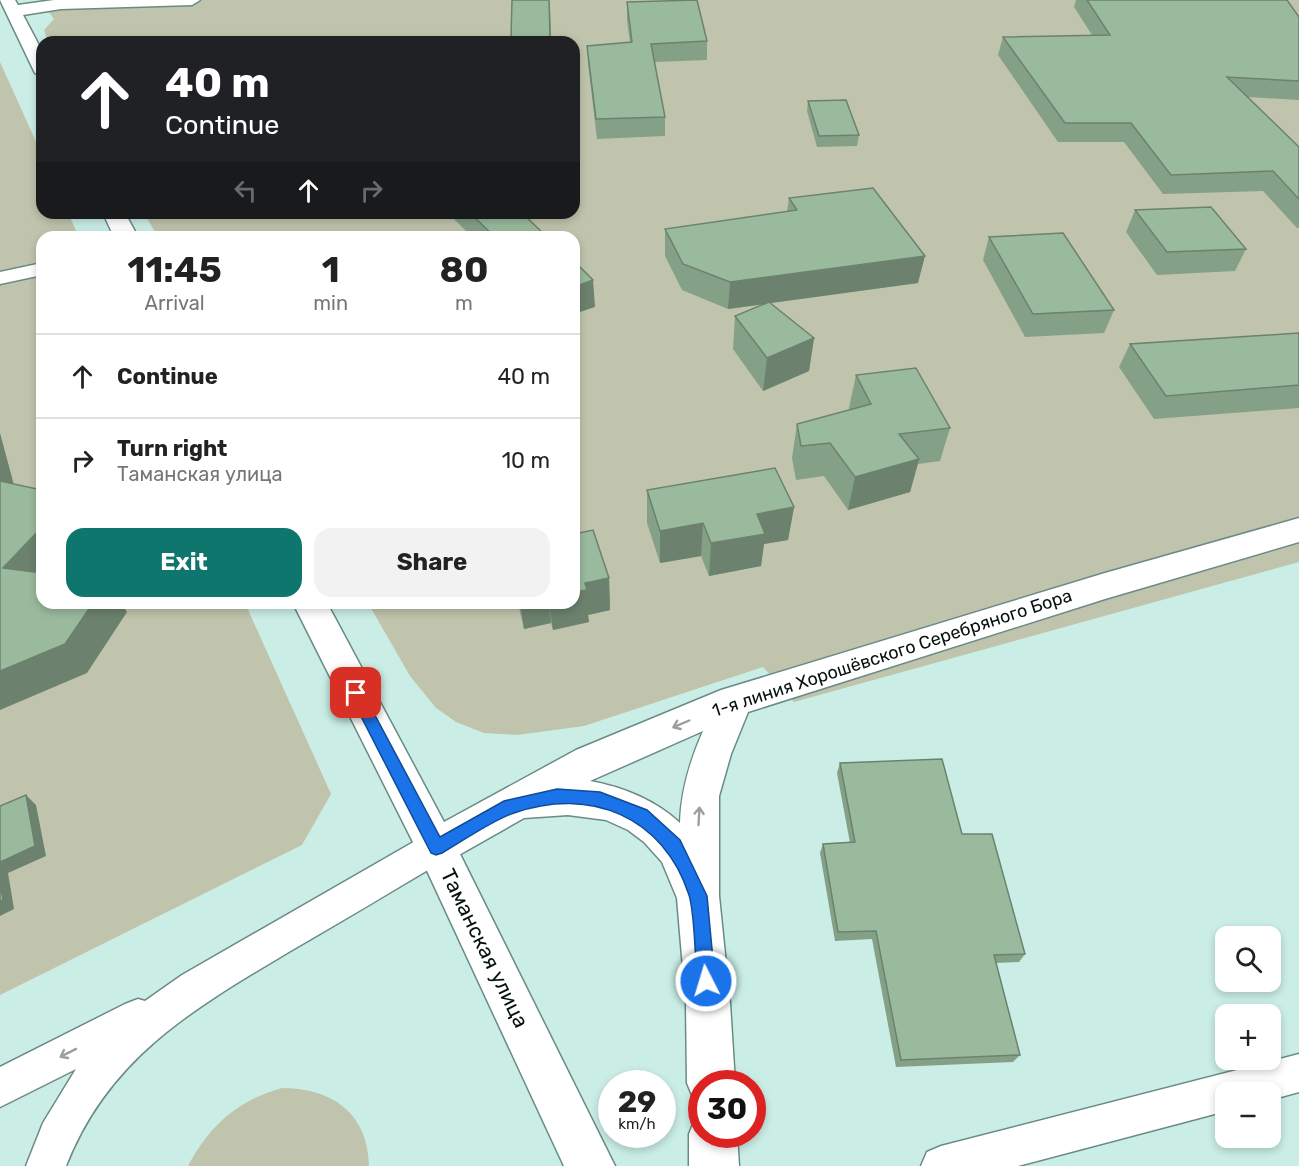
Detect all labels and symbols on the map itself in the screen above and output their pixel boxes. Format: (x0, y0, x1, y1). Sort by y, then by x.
street label: 1-я линия Хорошёвского Серебряного Бора (709, 584, 1075, 722)
pin (330, 667, 381, 718)
one-way arrow (672, 718, 690, 730)
one-way arrow (694, 807, 705, 827)
street label: Таманская улица (436, 864, 534, 1032)
position arrow (674, 949, 738, 1013)
one-way arrow (60, 1048, 78, 1059)
speed limit sign: 30 (688, 1070, 766, 1148)

